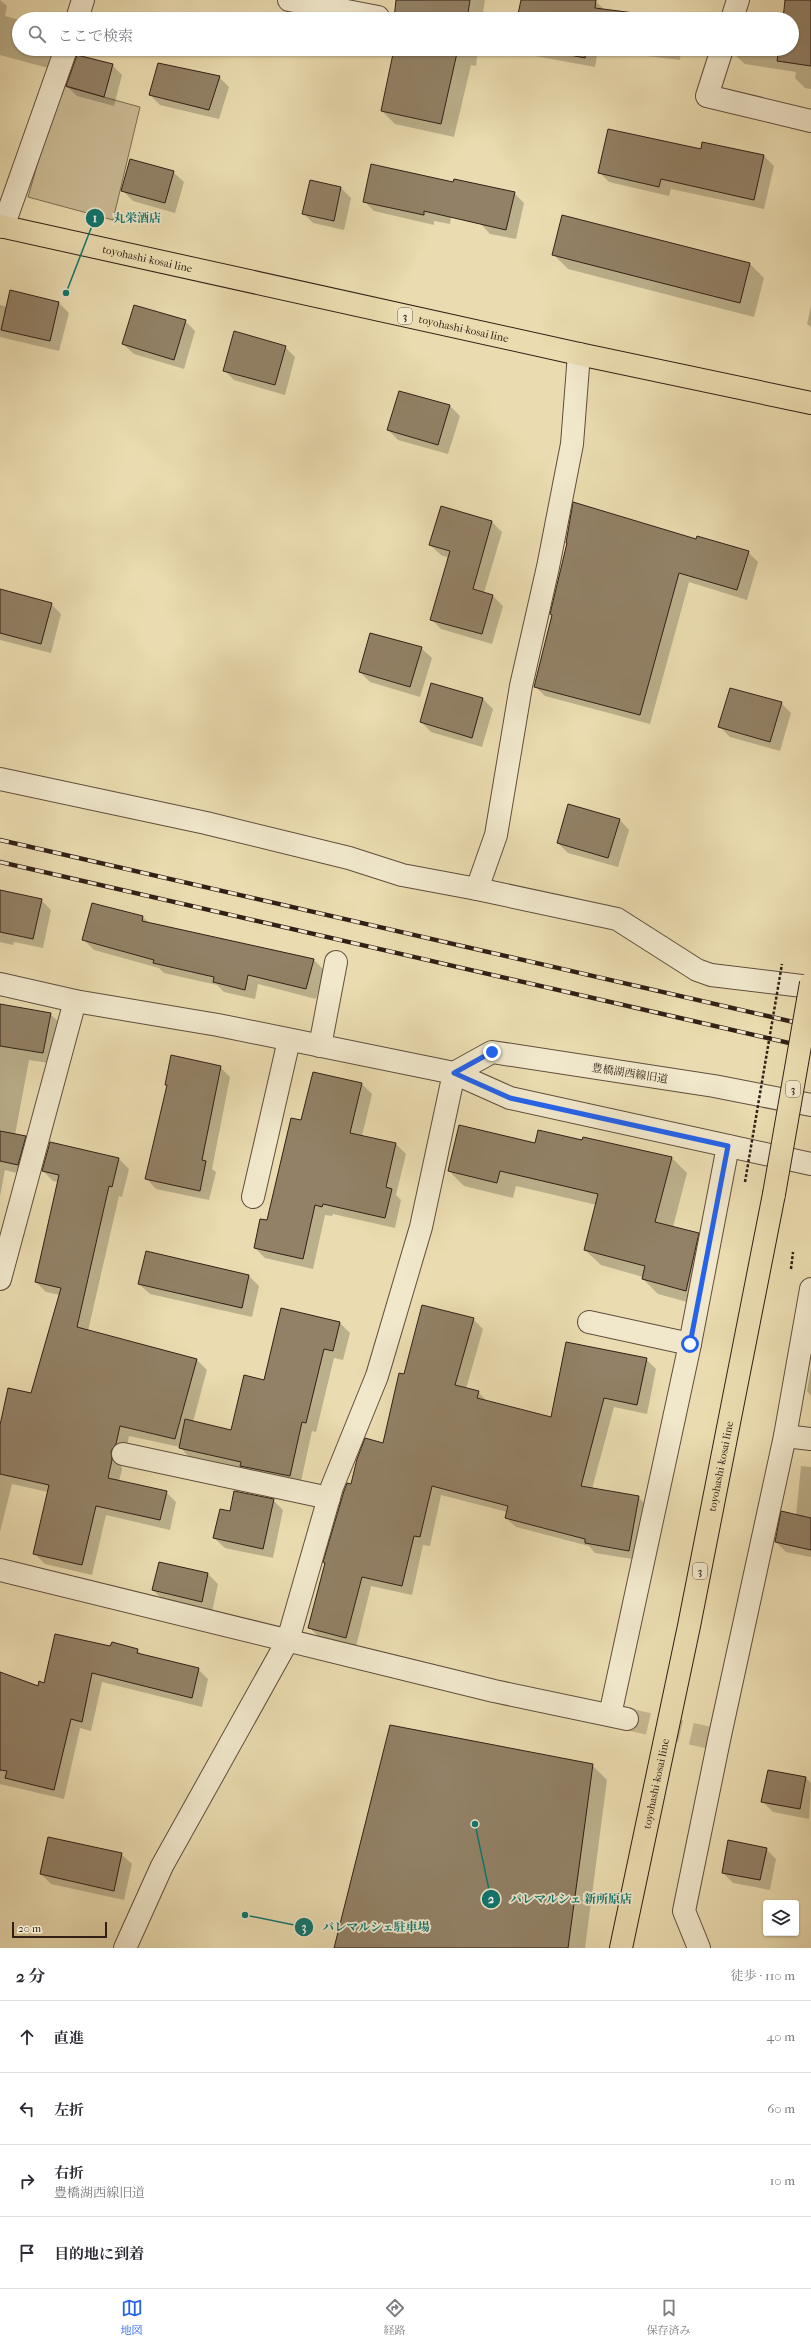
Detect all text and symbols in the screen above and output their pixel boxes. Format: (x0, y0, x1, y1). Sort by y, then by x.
search box (12, 12, 799, 56)
icon: search (26, 23, 48, 45)
text: ここで検索 (58, 27, 133, 45)
callout: 丸栄酒店 (85, 206, 169, 230)
text: 1 (93, 211, 97, 225)
text: 丸栄酒店 (113, 211, 161, 225)
street label: toyohashi-kosai line (101, 243, 194, 275)
road number: 3 (398, 308, 412, 324)
street label: toyohashi-kosai line (417, 313, 510, 345)
route end (483, 1043, 501, 1061)
street label: 豊橋湖西線旧道 (591, 1061, 669, 1086)
road number: 3 (786, 1081, 800, 1097)
route start (681, 1335, 699, 1353)
street label: toyohashi-kosai line (706, 1419, 736, 1513)
road number: 3 (693, 1563, 707, 1579)
street label: toyohashi-kosai line (640, 1737, 672, 1830)
callout: パレマルシェ 新所原店 (481, 1887, 640, 1911)
text: 2 (488, 1892, 495, 1906)
text: パレマルシェ 新所原店 (510, 1892, 632, 1906)
map controls (763, 1900, 799, 1936)
button: layers (763, 1900, 799, 1936)
callout: パレマルシェ駐車場 (294, 1915, 438, 1939)
scale bar (12, 1920, 107, 1939)
text: 3 (302, 1920, 307, 1935)
text: パレマルシェ駐車場 (322, 1920, 430, 1934)
text: 20 m (18, 1922, 41, 1935)
text: 2 分 (16, 1966, 45, 1986)
text: 徒歩 · 110 m (731, 1968, 795, 1983)
icon: ahead (16, 2026, 38, 2048)
text: 直進 (54, 2029, 84, 2047)
text: 40 m (767, 2029, 795, 2044)
icon: left (16, 2098, 38, 2120)
text: 左折 (54, 2101, 84, 2119)
text: 60 m (767, 2101, 795, 2116)
text: 右折 (54, 2164, 84, 2182)
icon: right (16, 2170, 38, 2192)
text: 10 m (770, 2173, 795, 2188)
text: 豊橋湖西線旧道 (54, 2185, 145, 2200)
icon: arrive (16, 2242, 38, 2264)
text: 目的地に到着 (54, 2245, 144, 2263)
tab: 地図 (121, 2297, 143, 2337)
tab: 経路 (384, 2297, 406, 2337)
tab: 保存済み (647, 2297, 691, 2337)

